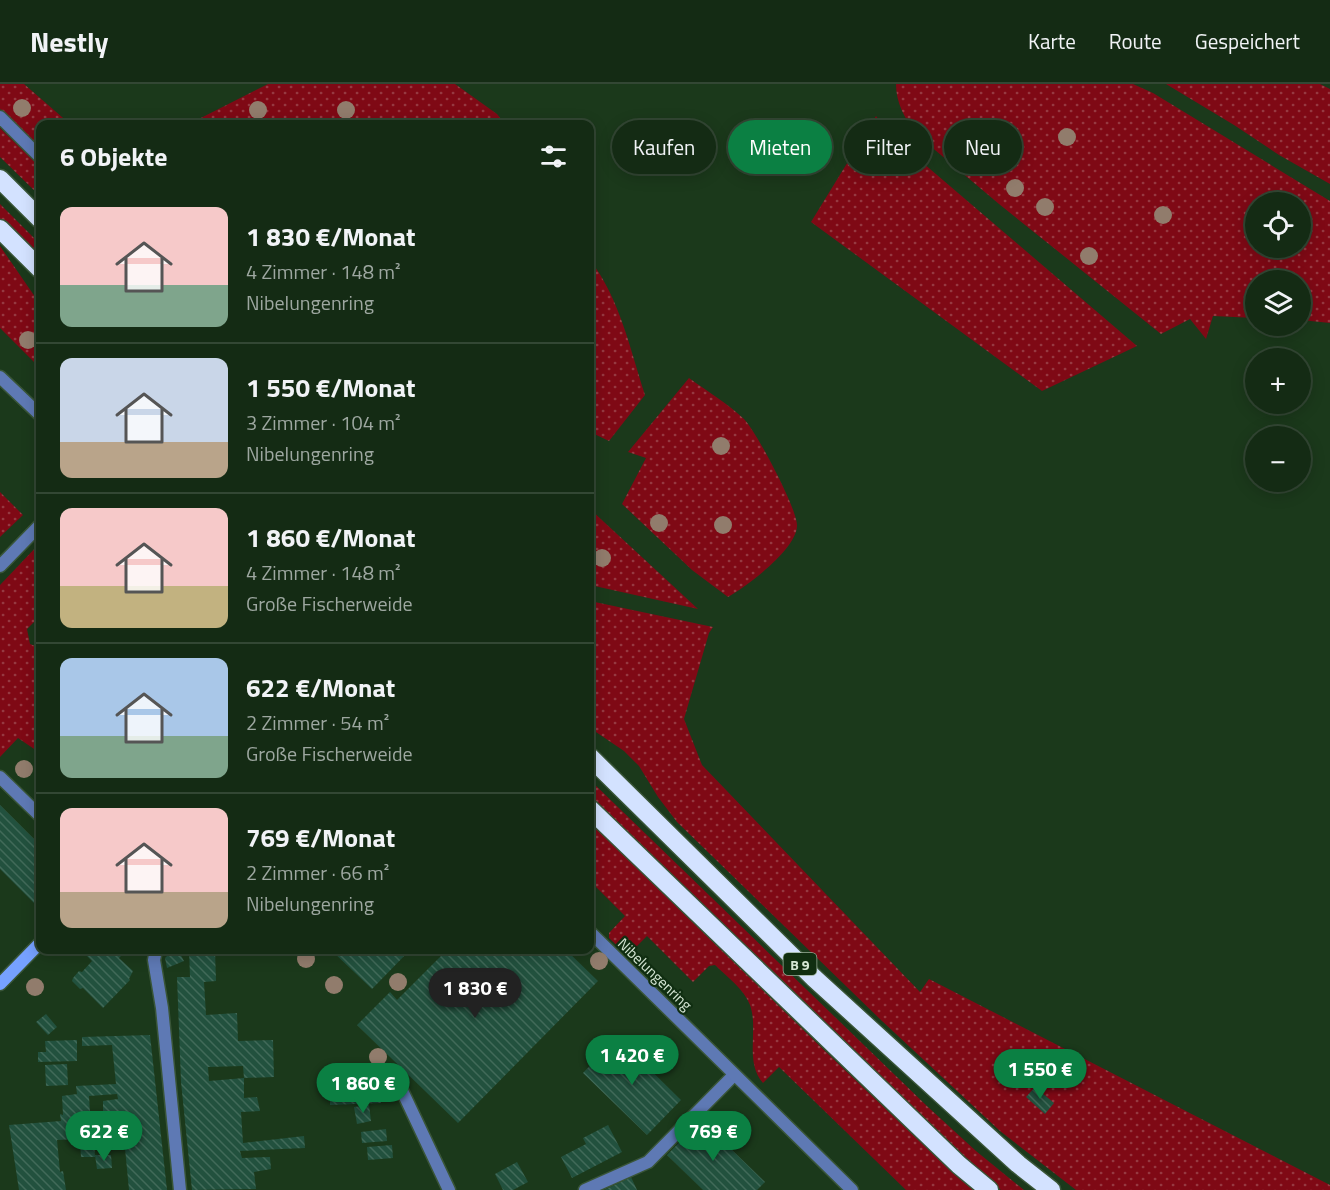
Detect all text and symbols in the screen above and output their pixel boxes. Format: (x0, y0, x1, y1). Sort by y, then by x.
text: Nestly (30, 20, 108, 63)
text: Karte (1028, 25, 1076, 57)
text: Route (1109, 25, 1162, 57)
text: Gespeichert (1195, 25, 1300, 57)
chip: Kaufen (612, 120, 716, 174)
chip: Mieten (728, 120, 832, 174)
chip: Filter (844, 120, 932, 174)
chip: Neu (944, 120, 1022, 174)
text: 6 Objekte (60, 137, 167, 176)
icon: filters (537, 140, 570, 173)
map controls (1245, 192, 1311, 492)
button: locate (1245, 192, 1311, 258)
text: 1 830 €/Monat (246, 217, 415, 256)
icon: home (108, 231, 180, 303)
text: 4 Zimmer · 148 m² (246, 256, 401, 287)
button: layers (1245, 270, 1311, 336)
text: Nibelungenring (246, 287, 374, 318)
button: + (1245, 348, 1311, 414)
text: 1 550 €/Monat (246, 368, 415, 407)
icon: home (108, 382, 180, 454)
text: 3 Zimmer · 104 m² (246, 407, 401, 438)
button: − (1245, 426, 1311, 492)
text: Nibelungenring (246, 438, 374, 469)
text: 1 860 €/Monat (246, 518, 415, 557)
icon: home (108, 532, 180, 604)
text: 4 Zimmer · 148 m² (246, 557, 401, 588)
text: Große Fischerweide (246, 588, 413, 619)
text: 622 €/Monat (246, 668, 395, 707)
icon: home (108, 682, 180, 754)
text: 2 Zimmer · 54 m² (246, 707, 389, 738)
text: Große Fischerweide (246, 738, 413, 769)
text: 769 €/Monat (246, 818, 395, 857)
icon: home (108, 832, 180, 904)
text: 2 Zimmer · 66 m² (246, 857, 389, 888)
text: Nibelungenring (246, 888, 374, 919)
street label: Nibelungenring (612, 932, 698, 1016)
road number: B 9 (784, 953, 816, 975)
pin: 1 830 € (420, 968, 530, 1019)
text: 1 830 € (443, 972, 507, 1003)
pin: 1 420 € (577, 1035, 687, 1086)
text: 1 420 € (600, 1039, 664, 1070)
pin: 1 550 € (985, 1049, 1095, 1100)
text: 1 550 € (1008, 1053, 1072, 1084)
pin: 1 860 € (308, 1063, 418, 1114)
text: 1 860 € (331, 1067, 395, 1098)
pin: 622 € (62, 1111, 146, 1162)
pin: 769 € (671, 1111, 755, 1162)
text: 622 € (79, 1115, 129, 1146)
text: 769 € (688, 1115, 738, 1146)

